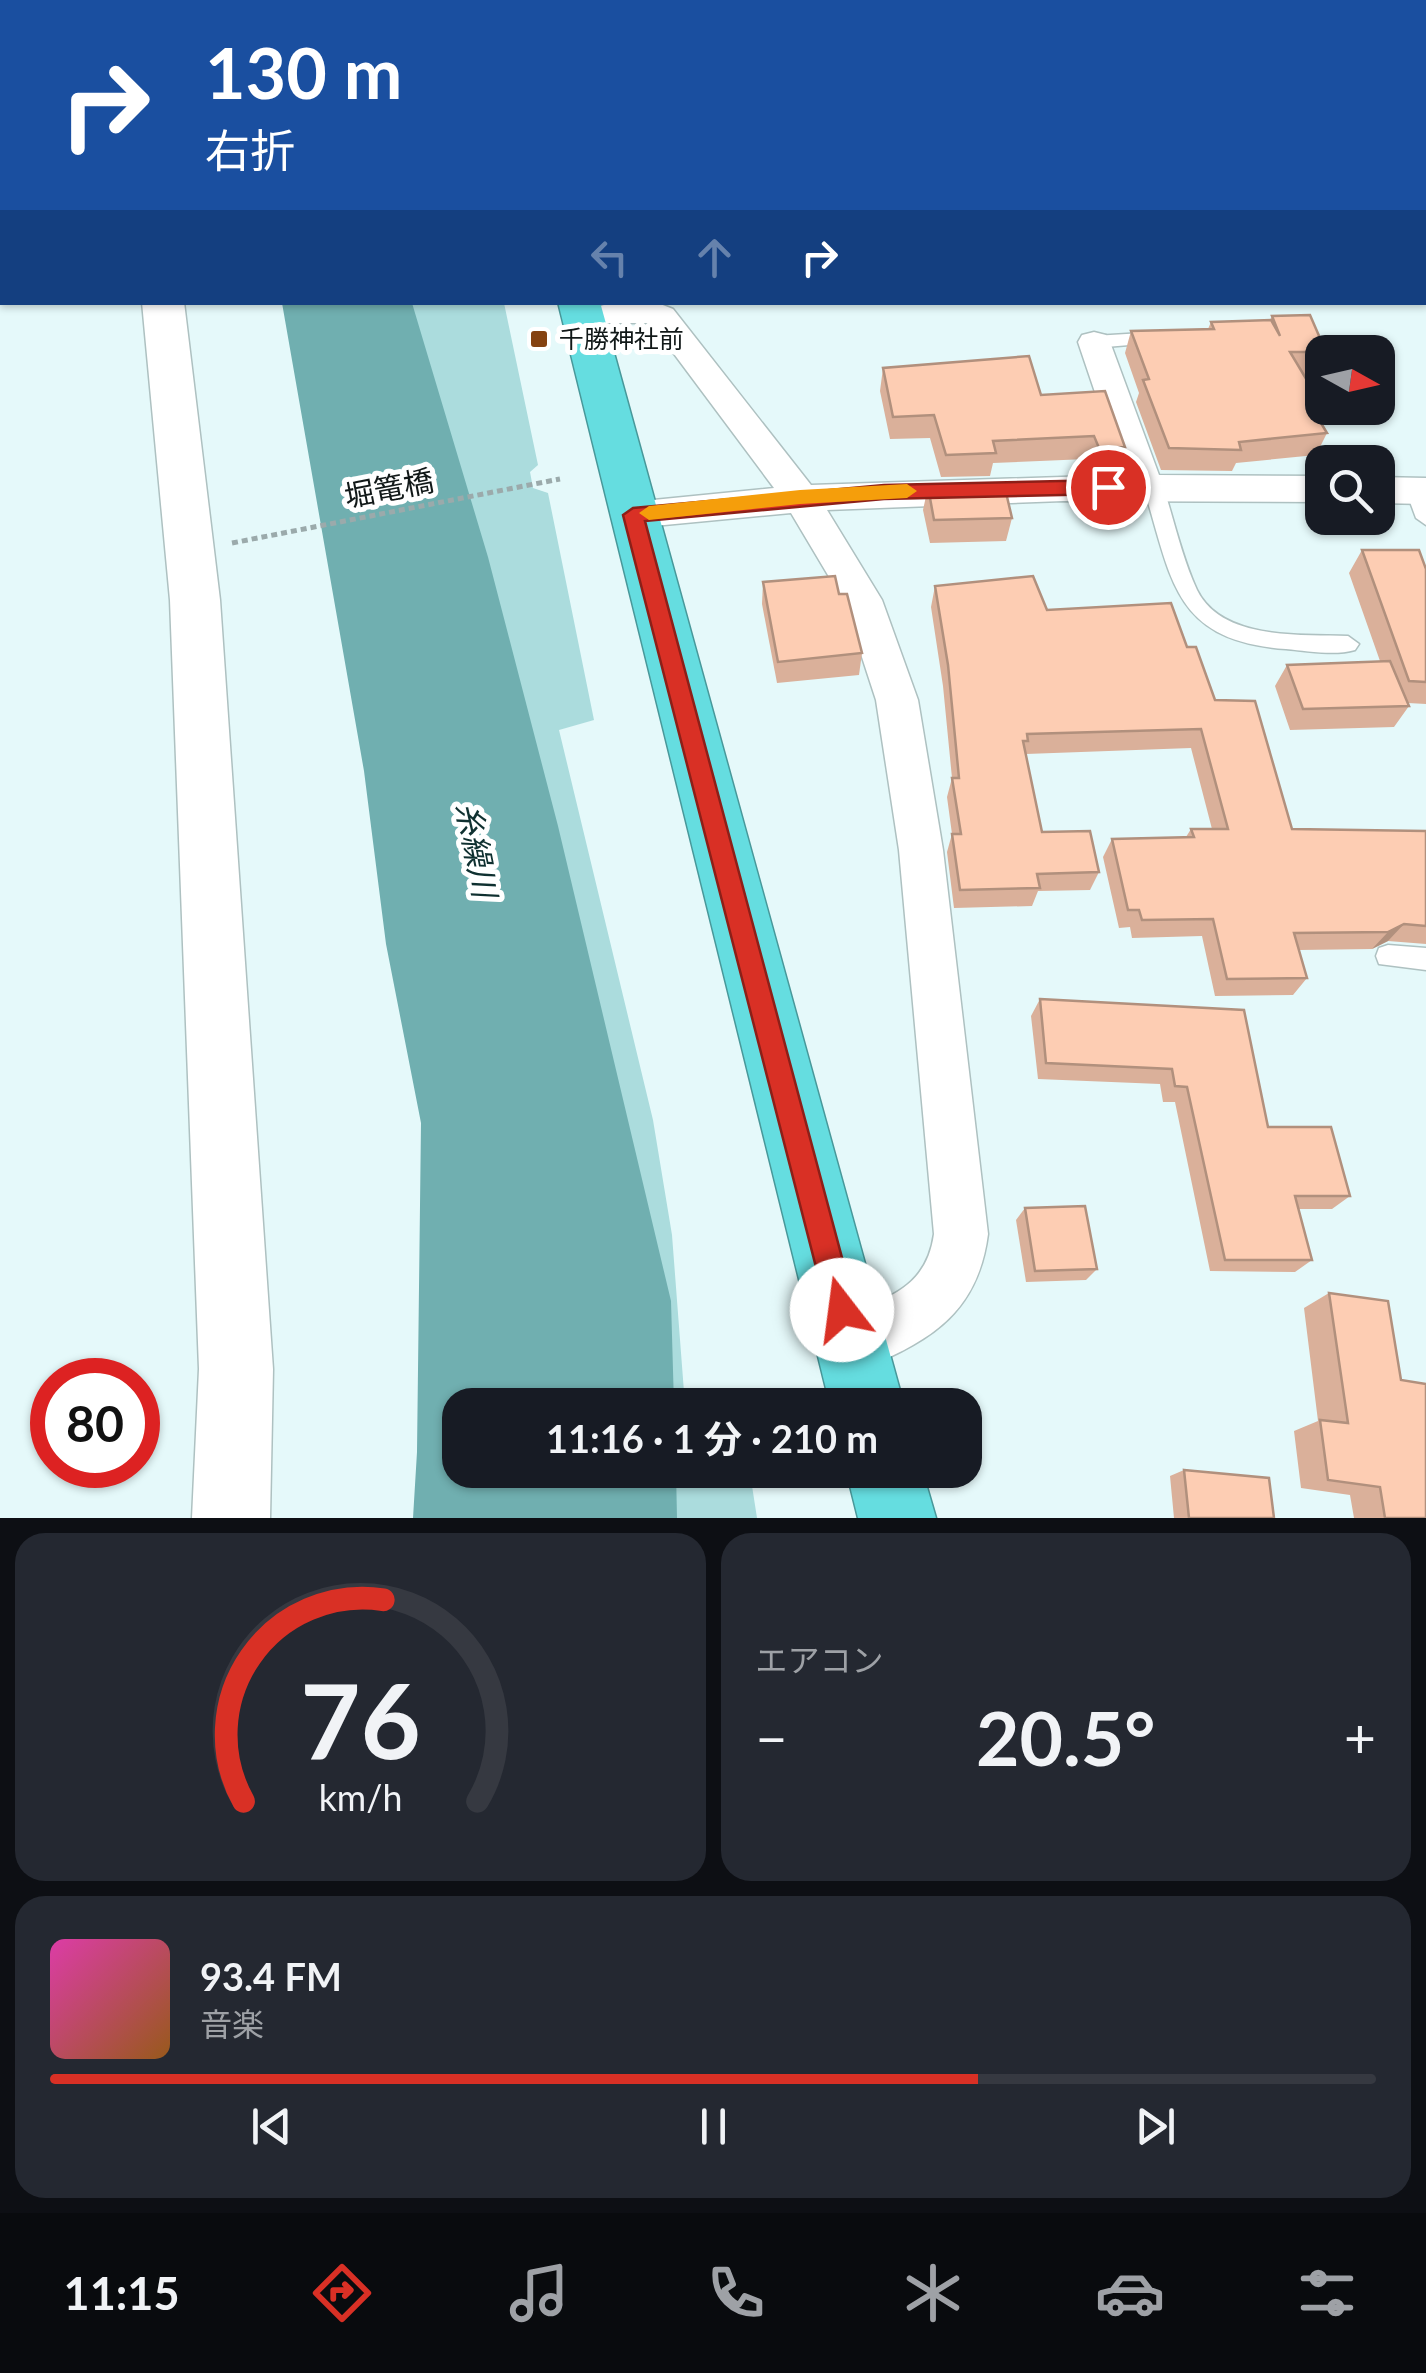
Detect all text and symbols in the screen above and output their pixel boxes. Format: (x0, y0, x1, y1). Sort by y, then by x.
text: 130 m (205, 30, 402, 114)
icon: right (40, 40, 170, 170)
text: 右折 (205, 123, 295, 177)
icon: left (582, 230, 637, 285)
icon: ahead (687, 230, 742, 285)
icon: right (792, 230, 847, 285)
place label: 千勝神社前 (559, 323, 684, 353)
marker: 千勝神社前 (528, 328, 550, 350)
north arrow (1305, 335, 1395, 425)
map controls (1305, 335, 1395, 535)
pin (1066, 445, 1151, 530)
button: search (1305, 445, 1395, 535)
icon: arrive (1081, 460, 1136, 515)
street label: 堀篭橋 (341, 461, 436, 513)
water label: 糸繰川 (449, 799, 506, 903)
position arrow (790, 1258, 894, 1362)
speed limit sign: 80 (30, 1358, 160, 1488)
text: 11:16 · 1 分 · 210 m (546, 1415, 878, 1461)
text: エアコン (756, 1640, 884, 1679)
text: 76 (300, 1656, 421, 1781)
text: 20.5° (976, 1692, 1155, 1782)
text: − (756, 1704, 787, 1770)
text: + (1344, 1704, 1376, 1770)
text: km/h (318, 1776, 402, 1819)
text: 93.4 FM (200, 1953, 342, 1999)
text: 音楽 (200, 2004, 264, 2043)
icon: previous (244, 2099, 299, 2154)
icon: pause (686, 2099, 741, 2154)
icon: next (1128, 2099, 1183, 2154)
icon: directions (307, 2258, 377, 2328)
icon: music (504, 2258, 574, 2328)
icon: phone (701, 2258, 771, 2328)
icon: climate (898, 2258, 968, 2328)
icon: car (1095, 2258, 1165, 2328)
icon: filters (1292, 2258, 1362, 2328)
text: 11:15 (64, 2266, 180, 2320)

